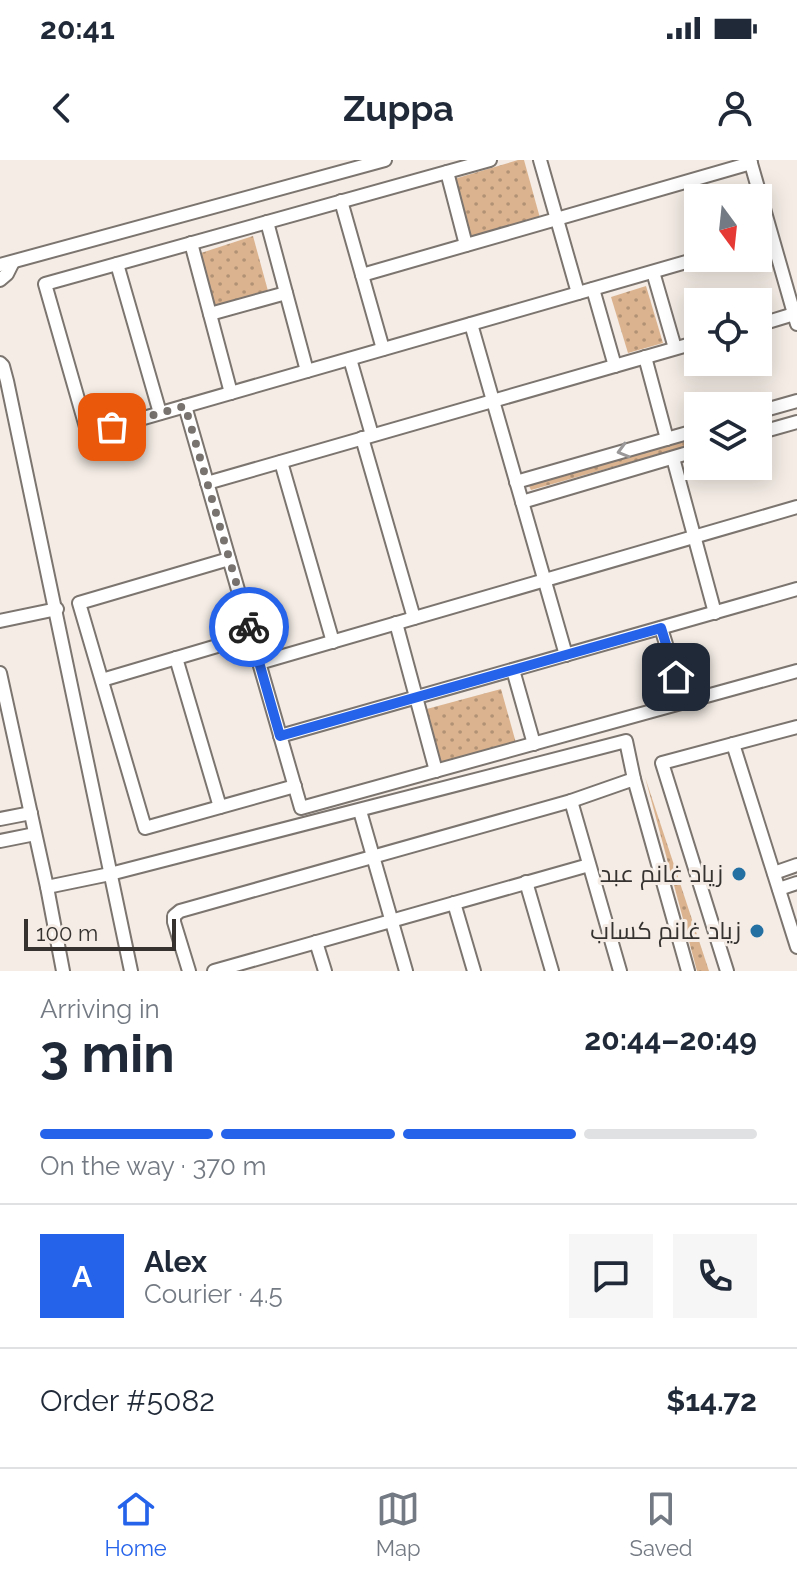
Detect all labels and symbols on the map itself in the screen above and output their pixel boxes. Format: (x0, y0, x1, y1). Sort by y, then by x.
north arrow (684, 184, 772, 272)
pin (78, 393, 146, 461)
one-way arrow (617, 442, 631, 459)
courier (209, 587, 289, 667)
pin (642, 643, 710, 711)
place label: زياد غانم عبد (600, 859, 723, 890)
marker: زياد غانم عبد (730, 865, 748, 883)
scale bar (24, 915, 176, 951)
place label: زياد غانم كساب (590, 916, 741, 947)
marker: زياد غانم كساب (748, 922, 766, 940)

